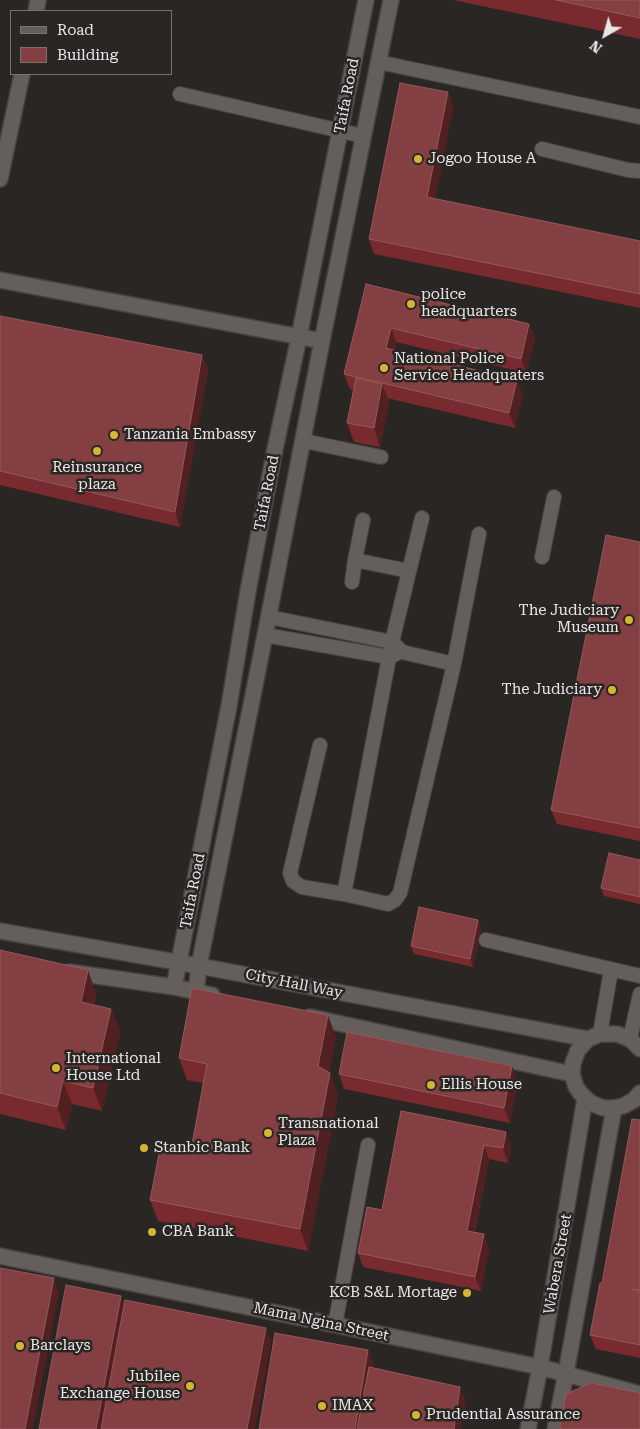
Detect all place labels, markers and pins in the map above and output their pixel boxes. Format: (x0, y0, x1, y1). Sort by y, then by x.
place label: Jogoo House A (428, 150, 536, 168)
marker: Jogoo House A (412, 153, 424, 165)
place label: police headquarters (421, 286, 517, 321)
marker: police headquarters (405, 298, 417, 310)
place label: National Police Service Headquaters (394, 350, 544, 385)
marker: National Police Service Headquaters (378, 362, 390, 374)
place label: Tanzania Embassy (124, 426, 256, 444)
marker: Tanzania Embassy (108, 429, 120, 441)
marker: Reinsurance plaza (91, 445, 103, 457)
place label: Reinsurance plaza (52, 459, 142, 494)
place label: The Judiciary Museum (519, 602, 619, 637)
marker: The Judiciary Museum (623, 614, 635, 626)
place label: The Judiciary (502, 681, 602, 699)
marker: The Judiciary (606, 684, 618, 696)
place label: International House Ltd (66, 1050, 161, 1085)
marker: International House Ltd (50, 1062, 62, 1074)
place label: Ellis House (441, 1076, 522, 1094)
marker: Ellis House (425, 1079, 437, 1091)
place label: Transnational Plaza (278, 1115, 379, 1150)
marker: Transnational Plaza (262, 1127, 274, 1139)
place label: Stanbic Bank (154, 1139, 250, 1157)
marker: Stanbic Bank (138, 1142, 150, 1154)
place label: CBA Bank (162, 1223, 234, 1241)
marker: CBA Bank (146, 1226, 158, 1238)
place label: KCB S&L Mortage (329, 1284, 457, 1302)
marker: KCB S&L Mortage (461, 1287, 473, 1299)
place label: Barclays (30, 1337, 91, 1355)
marker: Barclays (14, 1340, 26, 1352)
place label: Jubilee Exchange House (60, 1368, 180, 1403)
marker: Jubilee Exchange House (184, 1380, 196, 1392)
place label: IMAX (332, 1397, 374, 1415)
marker: IMAX (316, 1400, 328, 1412)
place label: Prudential Assurance (426, 1406, 580, 1424)
marker: Prudential Assurance (410, 1409, 422, 1421)

